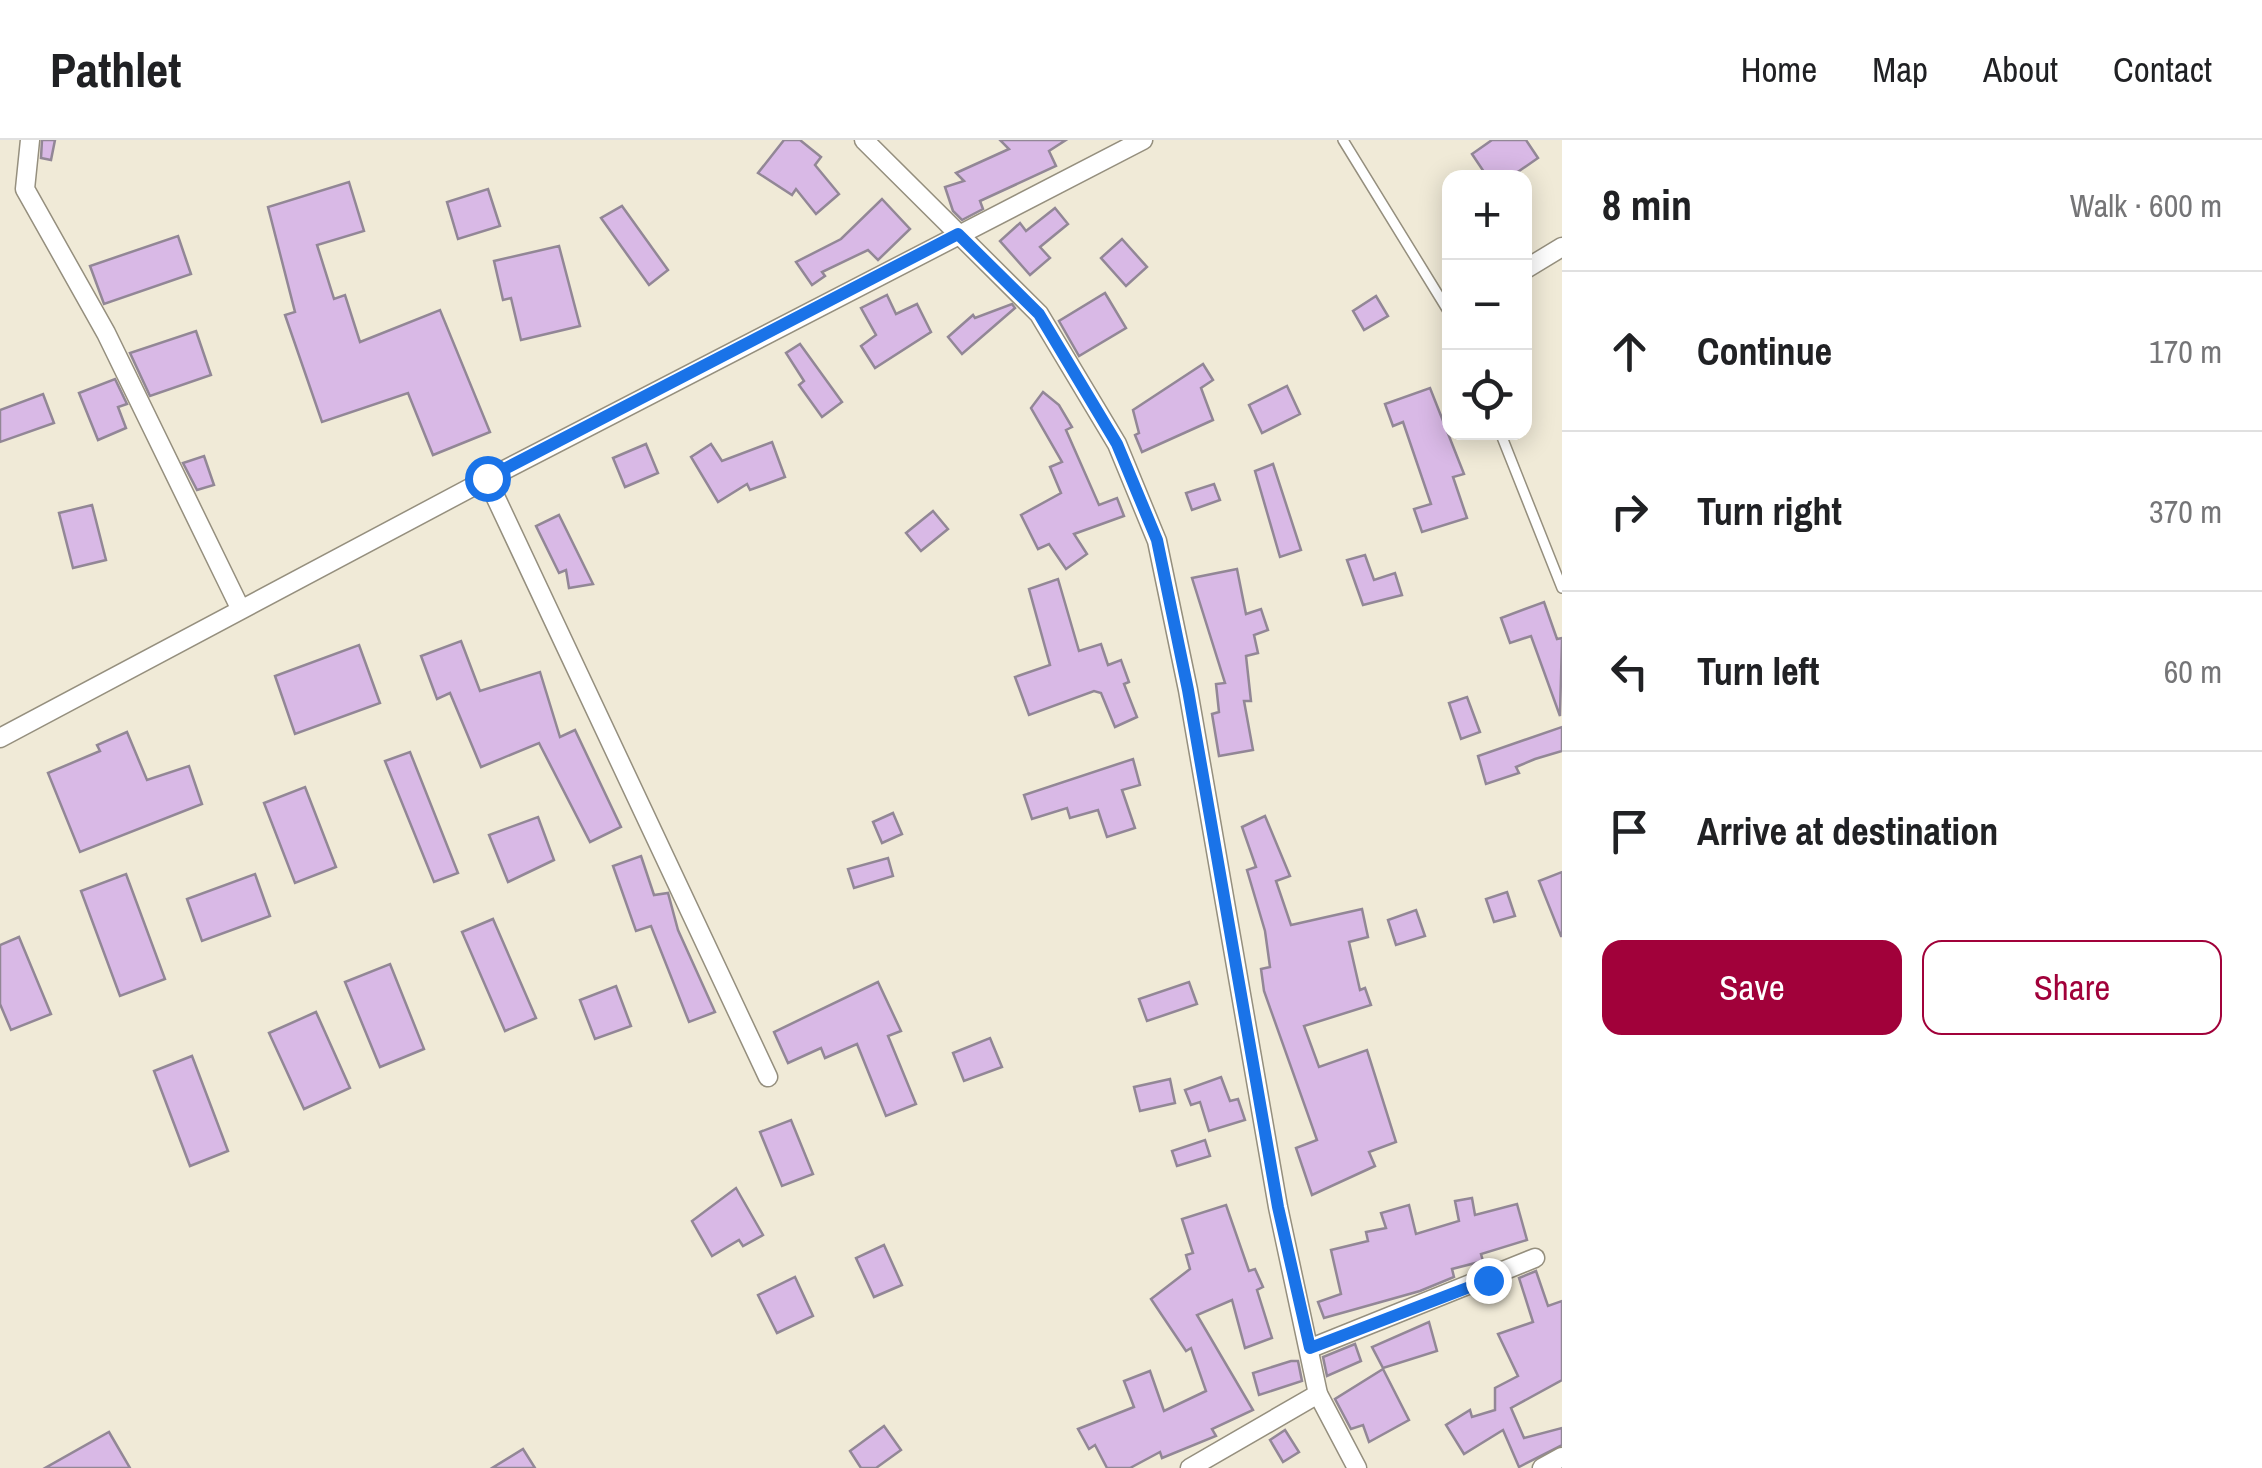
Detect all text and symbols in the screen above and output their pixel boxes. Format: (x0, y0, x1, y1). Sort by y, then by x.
text: Pathlet (50, 37, 181, 102)
text: Home (1741, 46, 1817, 93)
text: Map (1872, 46, 1928, 93)
text: About (1983, 46, 2058, 93)
text: Contact (2113, 46, 2212, 93)
map controls (1442, 170, 1532, 440)
button: + (1442, 170, 1532, 260)
text: 8 min (1602, 177, 1692, 233)
text: Walk · 600 m (2070, 184, 2222, 227)
button: − (1442, 260, 1532, 350)
icon: ahead (1602, 324, 1657, 379)
text: Continue (1697, 326, 1832, 377)
text: 170 m (2149, 330, 2222, 373)
button: locate (1442, 350, 1532, 440)
route start (465, 456, 511, 502)
icon: right (1602, 484, 1657, 539)
text: Turn right (1697, 486, 1842, 537)
text: 370 m (2149, 490, 2222, 533)
icon: left (1602, 644, 1657, 699)
text: Turn left (1697, 646, 1819, 697)
text: 60 m (2164, 650, 2222, 693)
icon: arrive (1602, 804, 1657, 859)
text: Arrive at destination (1697, 806, 1998, 857)
button: Save (1602, 940, 1902, 1035)
button: Share (1922, 940, 2222, 1035)
route end (1466, 1258, 1512, 1304)

